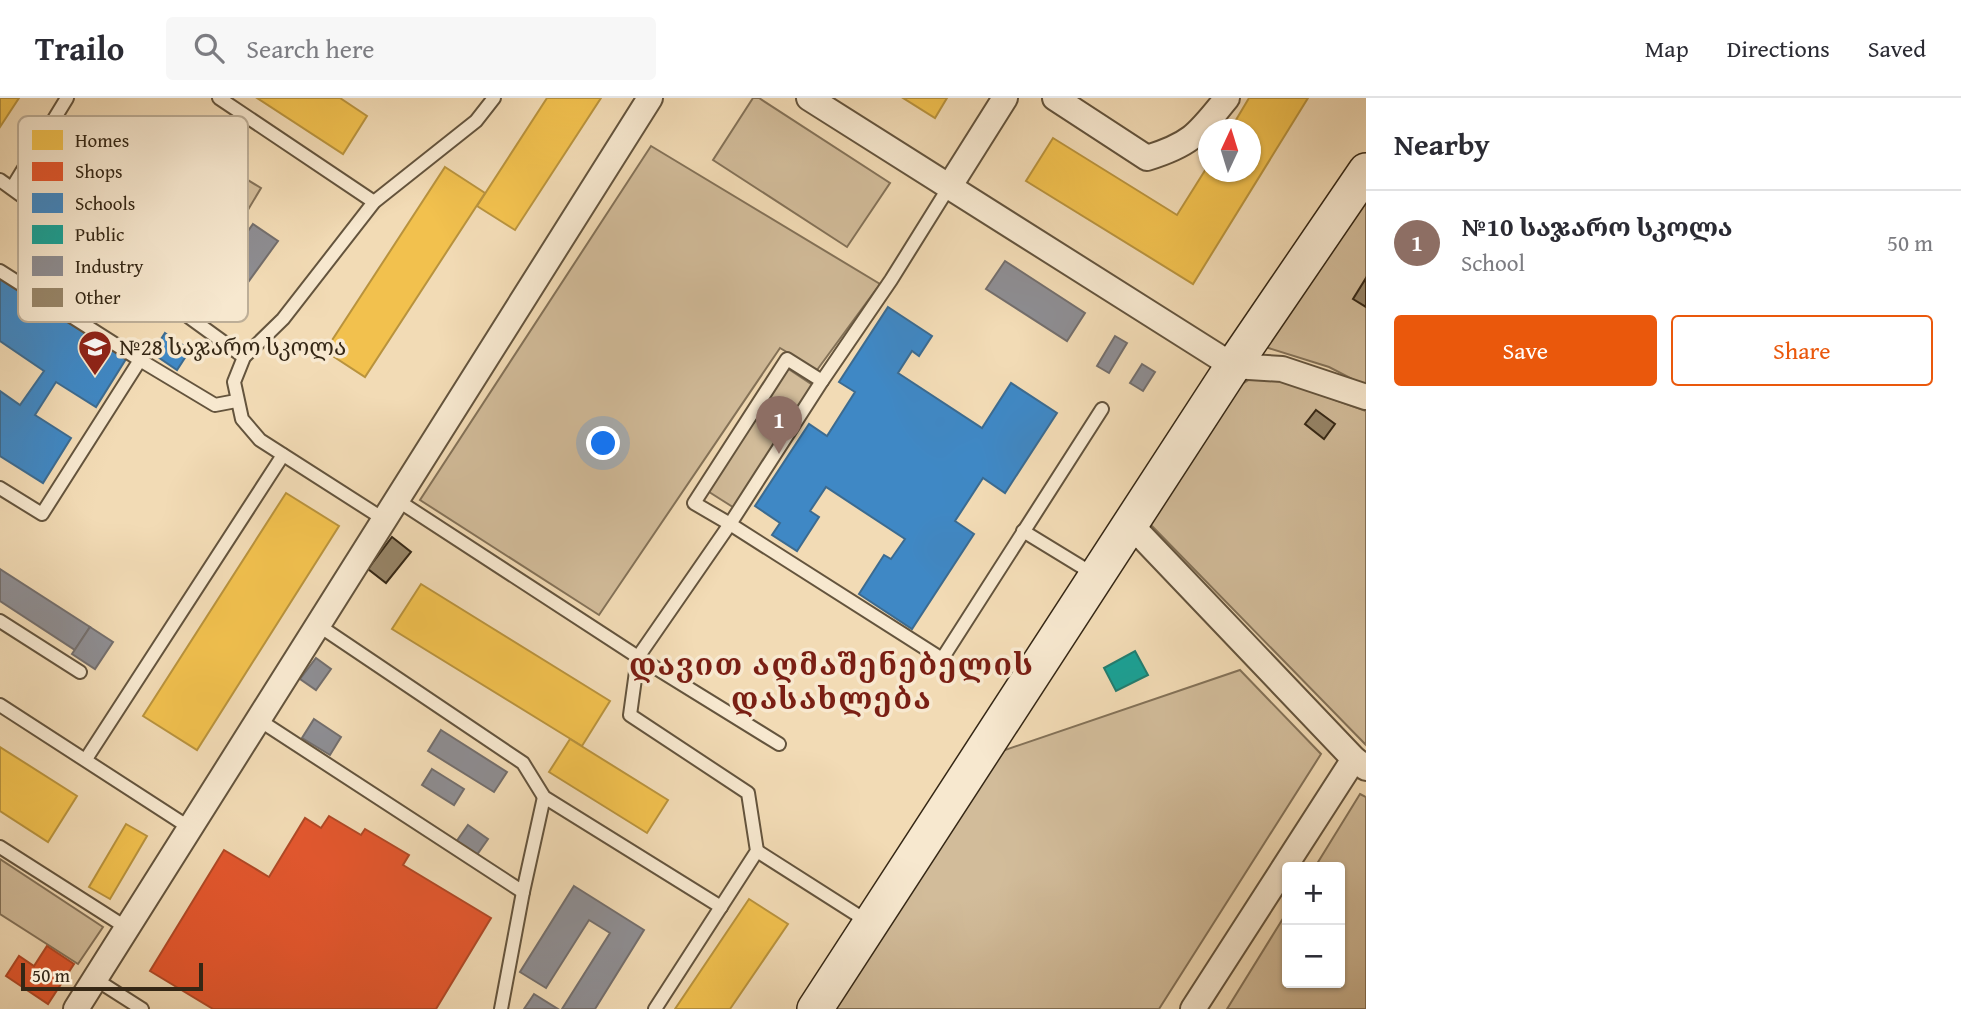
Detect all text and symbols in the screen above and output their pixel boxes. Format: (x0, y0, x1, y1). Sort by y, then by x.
search box (166, 17, 656, 80)
text: Trailo (35, 24, 124, 72)
icon: search (190, 29, 228, 67)
text: Search here (246, 29, 375, 68)
text: Map (1645, 31, 1689, 66)
text: Directions (1727, 31, 1830, 66)
text: Saved (1868, 31, 1926, 66)
legend (18, 116, 248, 322)
north arrow (1198, 119, 1261, 182)
text: Nearby (1394, 122, 1490, 166)
text: Homes (75, 126, 129, 154)
text: Shops (75, 157, 122, 185)
text: Schools (75, 189, 135, 217)
text: №10 საჯარო სკოლა (1461, 207, 1733, 246)
text: Public (75, 220, 124, 248)
text: 1 (1411, 226, 1423, 259)
text: 50 m (1887, 226, 1933, 259)
text: School (1461, 246, 1525, 279)
text: Industry (75, 252, 144, 280)
text: Other (75, 283, 121, 311)
button: Save (1394, 315, 1657, 386)
button: Share (1671, 315, 1933, 386)
school or university icon: №28 საჯარო სკოლა (76, 328, 114, 377)
place label: №28 საჯარო სკოლა (119, 330, 346, 363)
pin: 1 (756, 396, 802, 454)
your location (586, 426, 620, 460)
district label: დავით აღმაშენებელის დასახლება (629, 642, 1035, 720)
map controls (1282, 862, 1345, 988)
button: + (1282, 862, 1345, 925)
button: − (1282, 925, 1345, 988)
scale bar (21, 960, 203, 992)
text: 50 m (32, 961, 70, 989)

